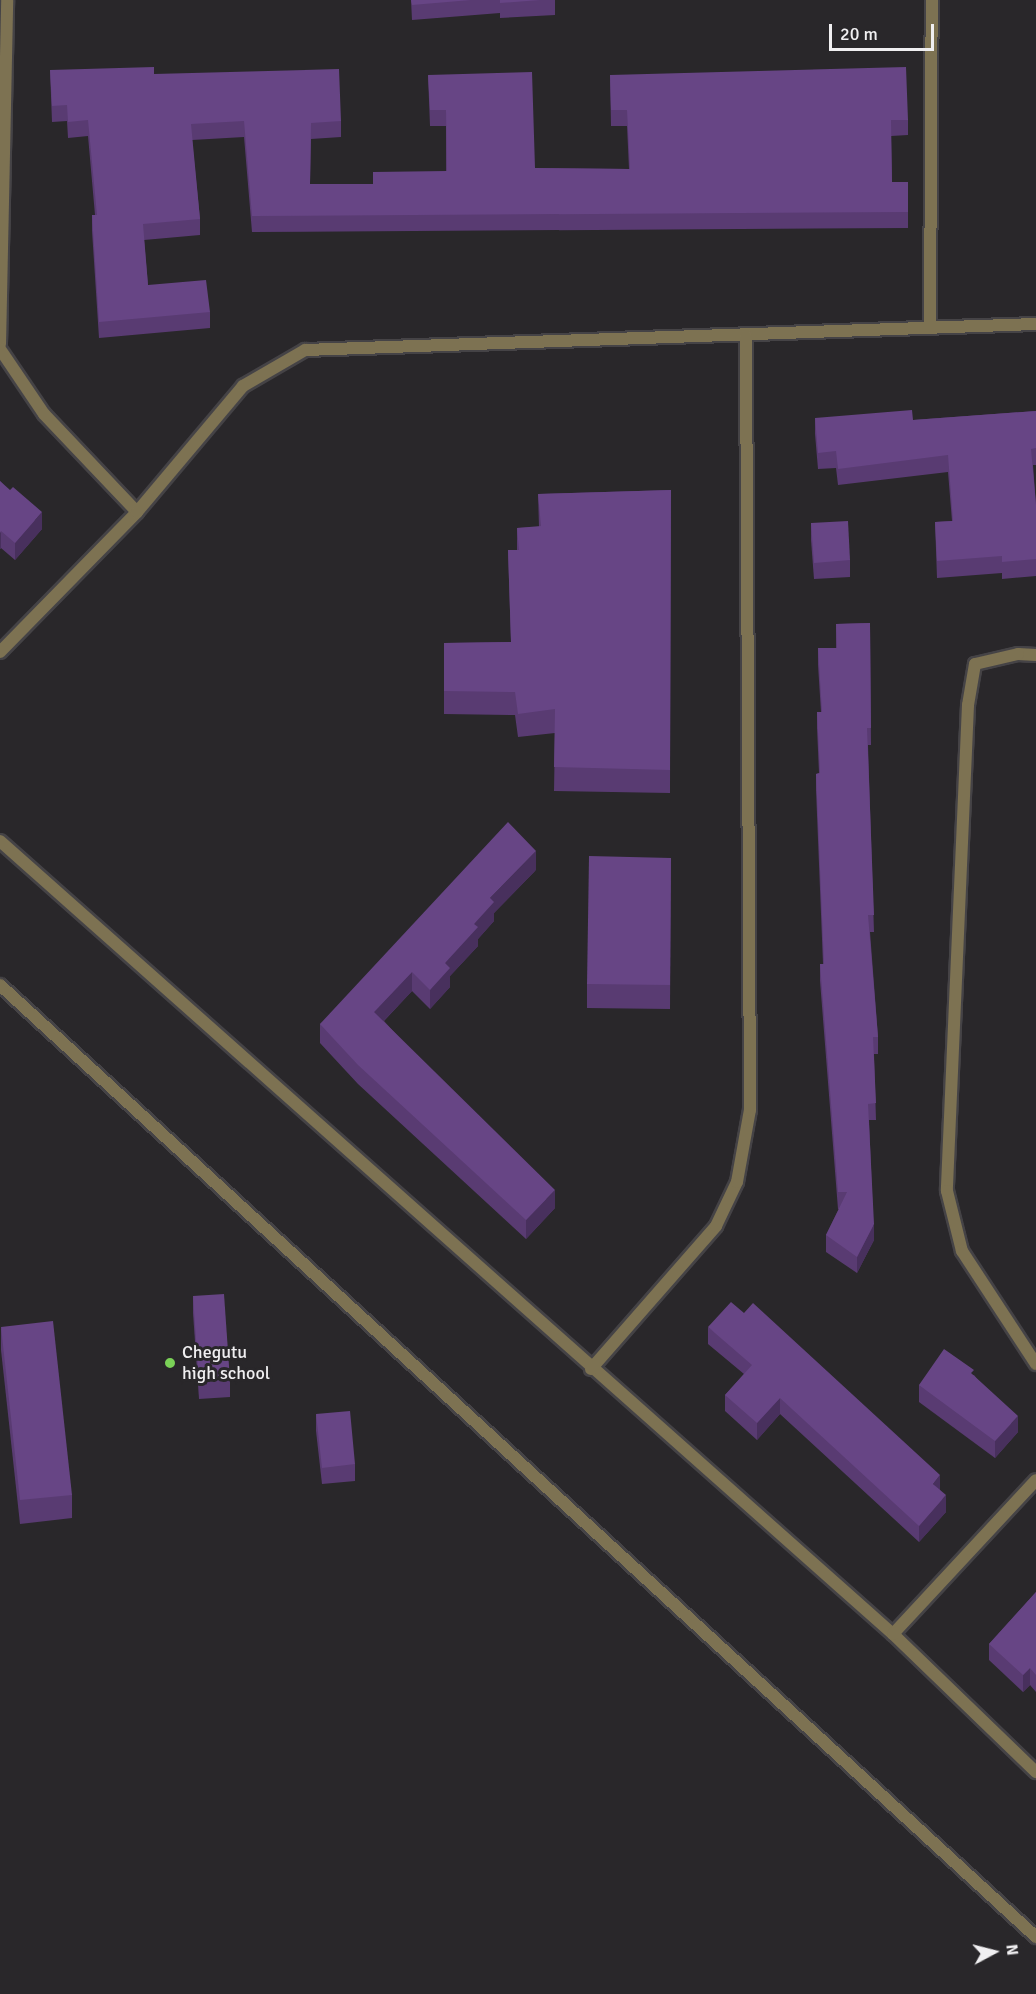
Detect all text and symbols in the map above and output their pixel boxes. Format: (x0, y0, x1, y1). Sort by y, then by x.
scale bar (832, 12, 937, 50)
text: 20 m (840, 23, 878, 45)
place label: Chegutu high school (182, 1342, 270, 1384)
marker: Chegutu high school (163, 1356, 177, 1370)
north arrow (964, 1922, 1024, 1982)
text: N (1001, 1943, 1022, 1957)

